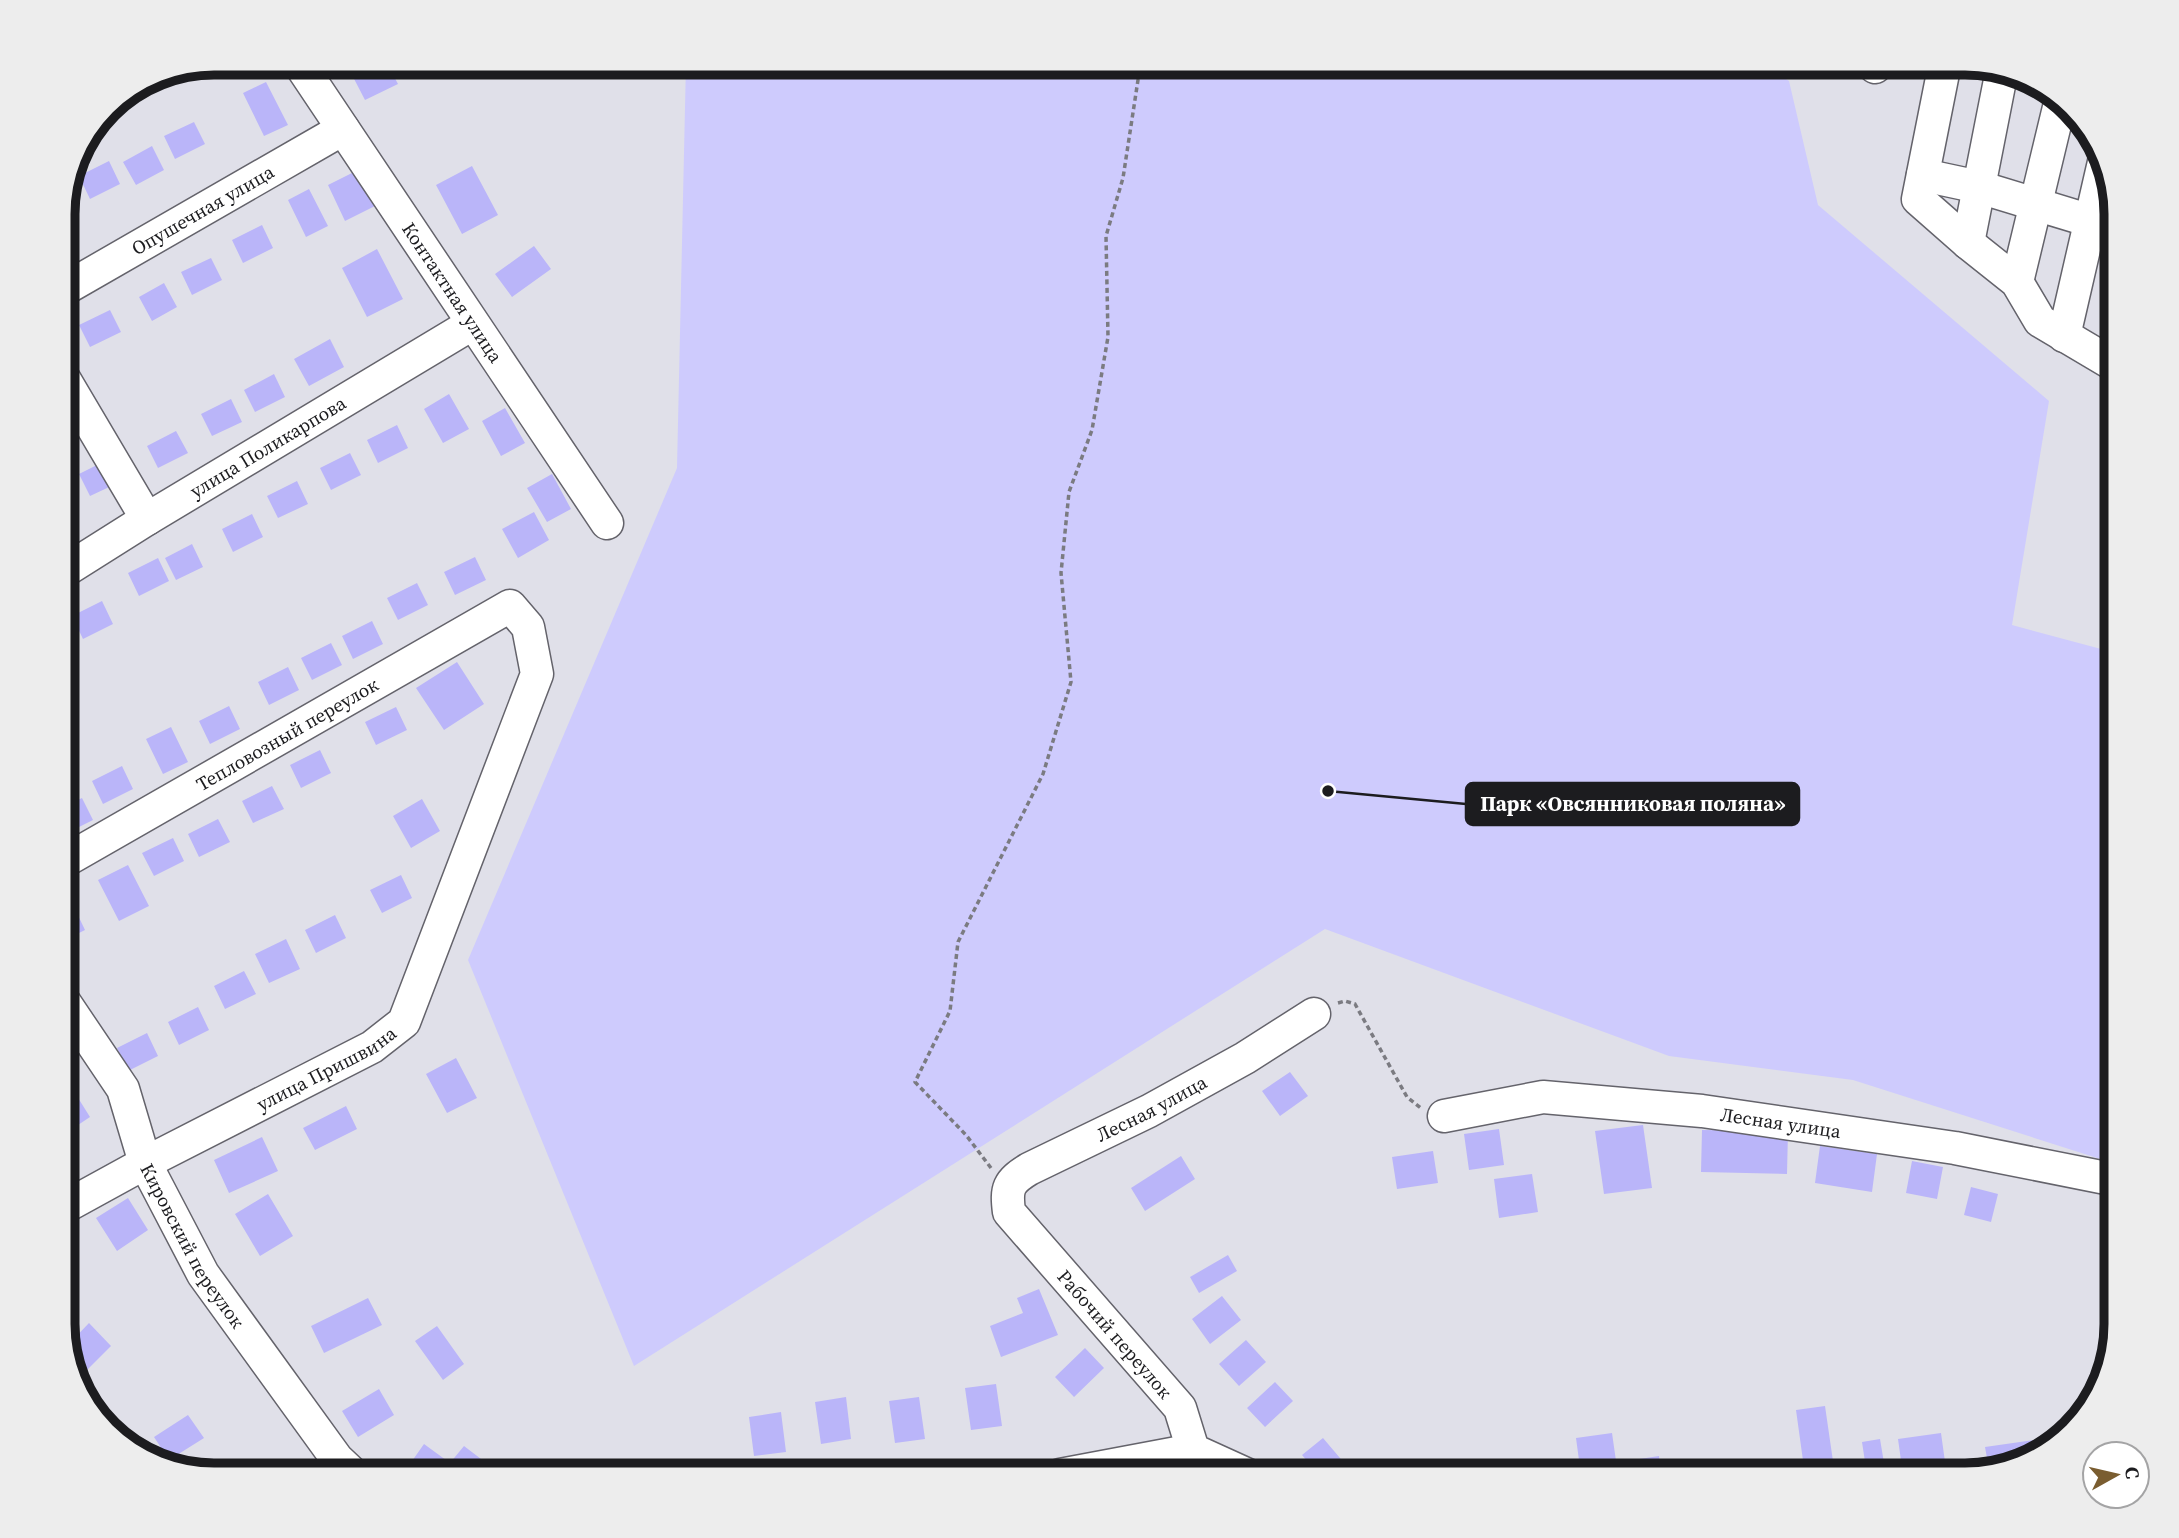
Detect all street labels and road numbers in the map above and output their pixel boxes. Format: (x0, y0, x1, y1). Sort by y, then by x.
street label: Опушечная улица (126, 158, 279, 261)
street label: Контактная улица (396, 217, 509, 368)
street label: улица Поликарпова (185, 390, 351, 504)
street label: Тепловозный переулок (191, 671, 383, 797)
street label: улица Пришвина (252, 1020, 402, 1117)
street label: Лесная улица (1092, 1069, 1212, 1148)
street label: Лесная улица (1719, 1101, 1843, 1144)
street label: Кировский переулок (134, 1159, 251, 1334)
street label: Рабочий переулок (1052, 1264, 1179, 1404)

